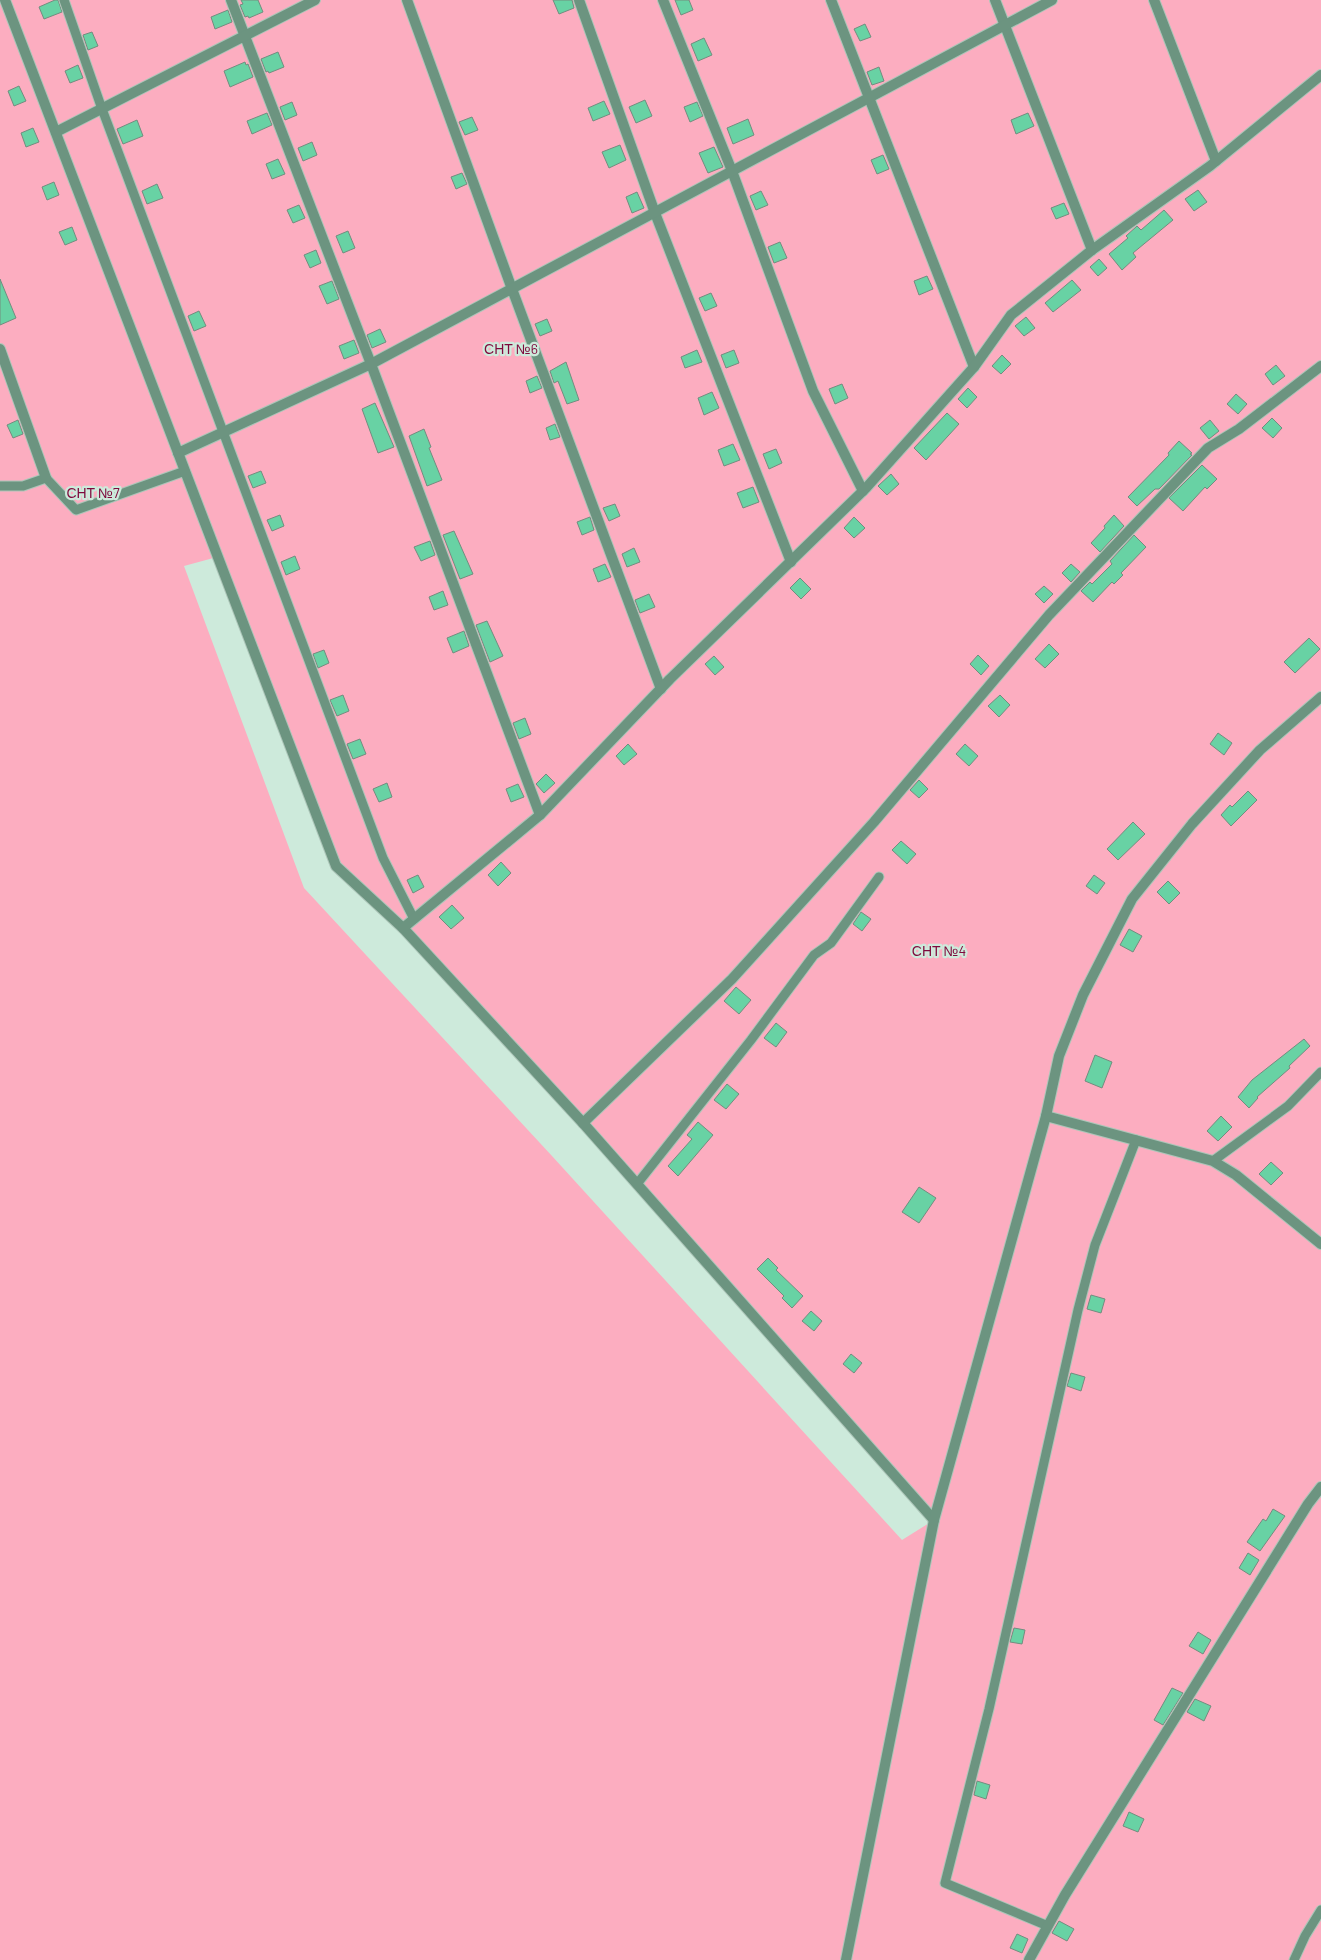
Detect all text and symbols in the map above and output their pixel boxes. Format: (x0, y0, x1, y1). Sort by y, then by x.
park label: СНТ №6 (484, 340, 538, 357)
park label: СНТ №7 (66, 484, 120, 501)
park label: СНТ №4 (912, 942, 966, 959)

